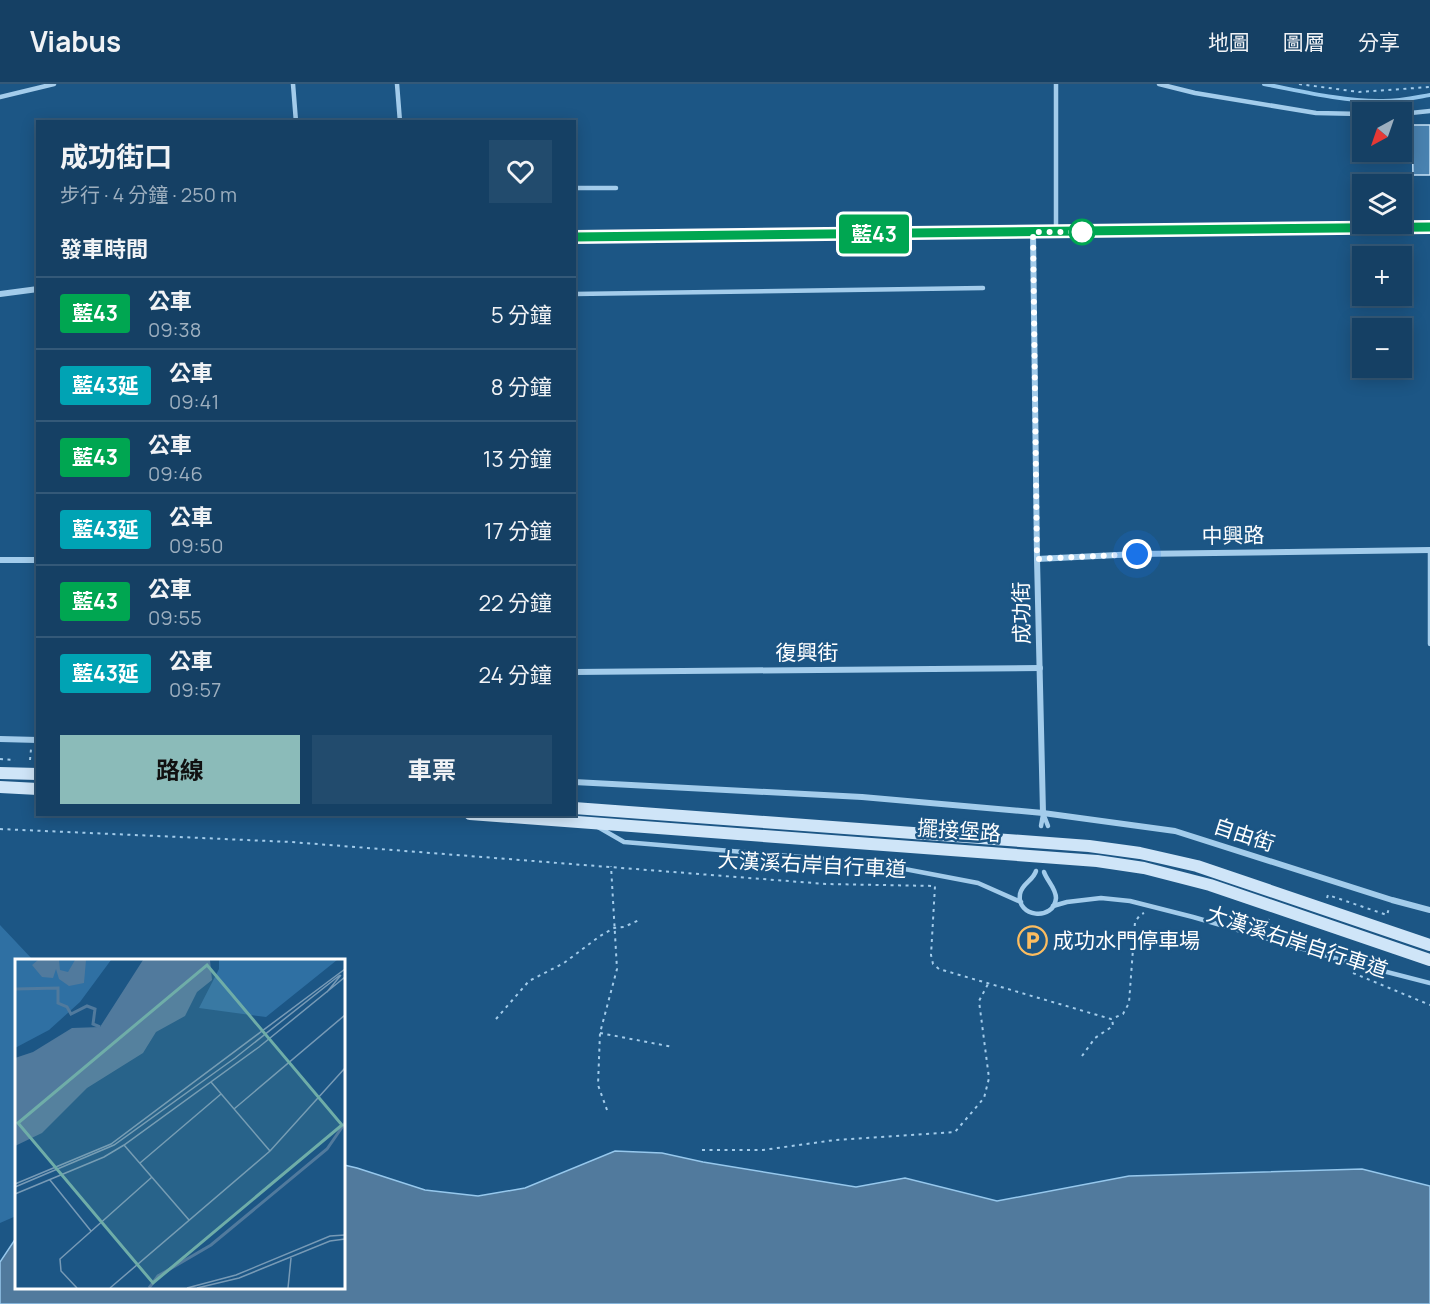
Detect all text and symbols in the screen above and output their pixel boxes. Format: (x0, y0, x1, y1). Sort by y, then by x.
text: Viabus (30, 22, 121, 60)
text: 地圖 (1208, 28, 1250, 56)
text: 圖層 (1283, 28, 1325, 56)
text: 分享 (1358, 28, 1400, 56)
north arrow (1352, 102, 1412, 162)
map controls (1352, 102, 1412, 378)
text: 成功街口 (60, 137, 172, 175)
button: heart (489, 140, 552, 203)
button: layers (1352, 174, 1412, 234)
text: 步行 · 4 分鐘 · 250 m (60, 181, 237, 208)
line badge: 藍43 (840, 214, 908, 254)
unlabelled marker (1069, 219, 1095, 245)
text: 藍43 (851, 220, 897, 248)
text: 發車時間 (60, 234, 148, 264)
button: + (1352, 246, 1412, 306)
text: 公車 (148, 286, 192, 316)
text: 藍43 (72, 299, 118, 327)
text: 5 分鐘 (491, 300, 552, 330)
text: 09:38 (148, 316, 201, 343)
button: − (1352, 318, 1412, 378)
text: 公車 (169, 358, 213, 388)
text: 藍43延 (72, 371, 139, 399)
text: 8 分鐘 (491, 372, 552, 402)
text: 09:41 (169, 388, 219, 415)
text: 公車 (148, 430, 192, 460)
text: 藍43 (72, 443, 118, 471)
text: 13 分鐘 (483, 444, 552, 474)
text: 09:46 (148, 460, 203, 487)
text: 公車 (169, 502, 213, 532)
text: 藍43延 (72, 515, 139, 543)
text: 17 分鐘 (484, 516, 552, 546)
street label: 中興路 (1201, 520, 1265, 550)
text: 09:50 (169, 532, 223, 559)
your location (1122, 539, 1152, 569)
text: 公車 (148, 574, 192, 604)
street label: 成功街 (1006, 581, 1036, 645)
text: 藍43 (72, 587, 118, 615)
text: 22 分鐘 (479, 588, 552, 618)
text: 09:55 (148, 604, 202, 631)
street label: 復興街 (776, 638, 839, 666)
text: 公車 (169, 646, 213, 676)
text: 藍43延 (72, 659, 139, 687)
text: 24 分鐘 (479, 660, 552, 690)
text: 09:57 (169, 676, 221, 703)
button: 路線 (60, 735, 300, 804)
button: 車票 (312, 735, 552, 804)
street label: 自由街 (1210, 811, 1279, 857)
street label: 擺接堡路 (916, 813, 1002, 847)
street label: 大漢溪右岸自行車道 (717, 845, 907, 883)
street label: 大漢溪右岸自行車道 (1203, 899, 1392, 984)
parking icon: 成功水門停車場 (1016, 925, 1048, 957)
place label: 成功水門停車場 (1053, 926, 1200, 954)
inset map (15, 959, 345, 1289)

